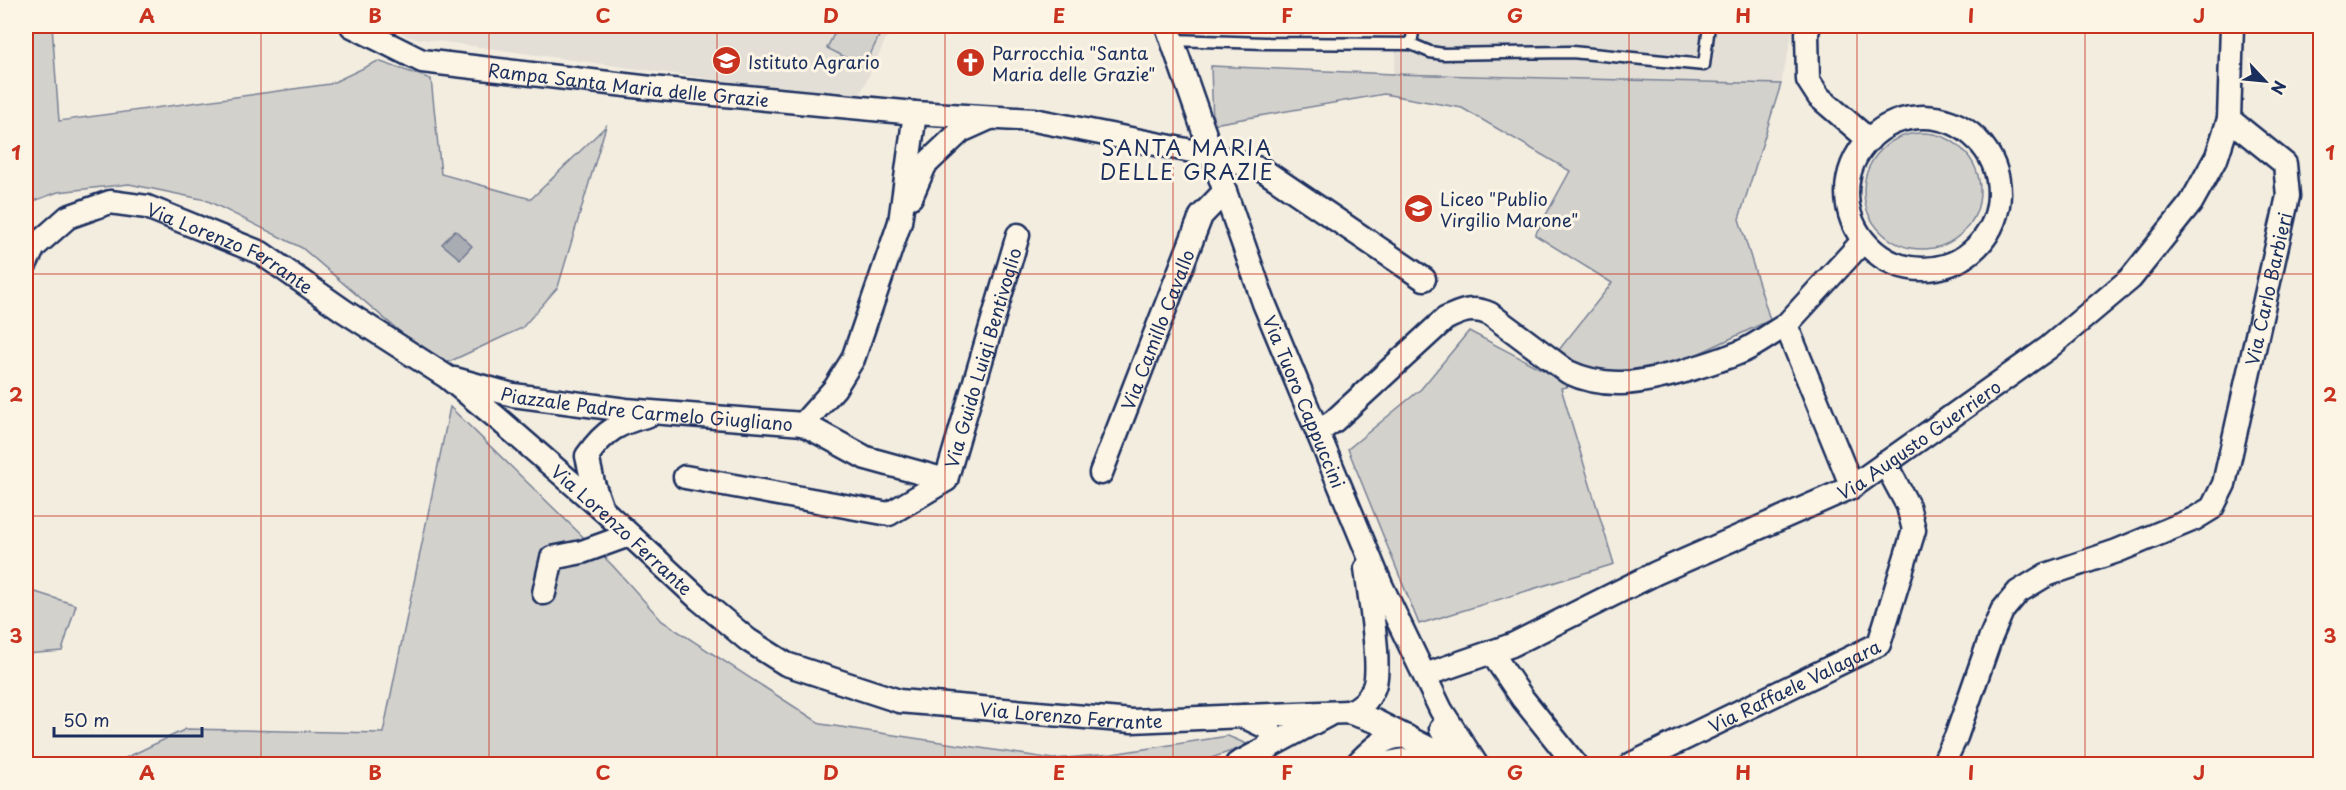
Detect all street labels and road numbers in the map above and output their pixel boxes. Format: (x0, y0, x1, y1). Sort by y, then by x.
street label: Rampa Santa Maria delle Grazie (486, 55, 770, 113)
street label: Via Lorenzo Ferrante (143, 195, 319, 299)
street label: Via Carlo Barbieri (2237, 210, 2298, 368)
street label: Via Guido Luigi Bentivoglio (937, 244, 1027, 471)
street label: Via Camillo Cavallo (1113, 245, 1200, 414)
street label: Via Tuoro Cappuccini (1257, 311, 1353, 492)
street label: Via Augusto Guerriero (1833, 372, 2006, 505)
street label: Piazzale Padre Carmelo Giugliano (498, 379, 794, 437)
street label: Via Lorenzo Ferrante (546, 458, 700, 601)
street label: Via Raffaele Valagara (1703, 632, 1885, 739)
street label: Via Lorenzo Ferrante (978, 694, 1163, 735)

